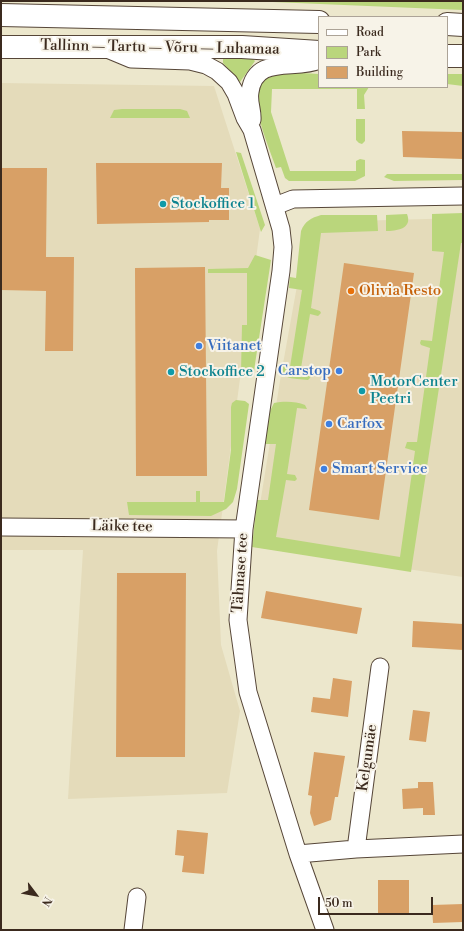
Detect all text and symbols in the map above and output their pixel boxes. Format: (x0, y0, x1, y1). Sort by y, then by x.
legend (318, 16, 448, 88)
text: Road (356, 25, 384, 40)
street label: Tallinn — Tartu — Võru — Luhamaa (40, 37, 280, 59)
text: Park (356, 45, 381, 60)
text: Building (356, 65, 403, 80)
place label: Stockoffice 1 (171, 195, 255, 213)
marker: Stockoffice 1 (158, 199, 168, 209)
place label: Olivia Resto (359, 282, 441, 300)
marker: Olivia Resto (346, 286, 356, 296)
place label: Viitanet (207, 337, 262, 355)
marker: Viitanet (194, 341, 204, 351)
place label: Carstop (278, 362, 331, 380)
place label: Stockoffice 2 (179, 363, 265, 381)
marker: Carstop (334, 366, 344, 376)
marker: Stockoffice 2 (166, 367, 176, 377)
place label: MotorCenter Peetri (370, 373, 458, 408)
marker: MotorCenter Peetri (357, 386, 367, 396)
place label: Carfox (337, 415, 383, 433)
marker: Carfox (324, 419, 334, 429)
place label: Smart Service (332, 460, 427, 478)
marker: Smart Service (319, 464, 329, 474)
street label: Läike tee (91, 517, 153, 537)
street label: Tähnase tee (229, 532, 253, 614)
street label: Kelgumäe (354, 723, 382, 793)
north arrow (16, 875, 56, 915)
scale bar (320, 889, 435, 915)
text: N (38, 894, 54, 909)
text: 50 m (325, 896, 353, 911)

